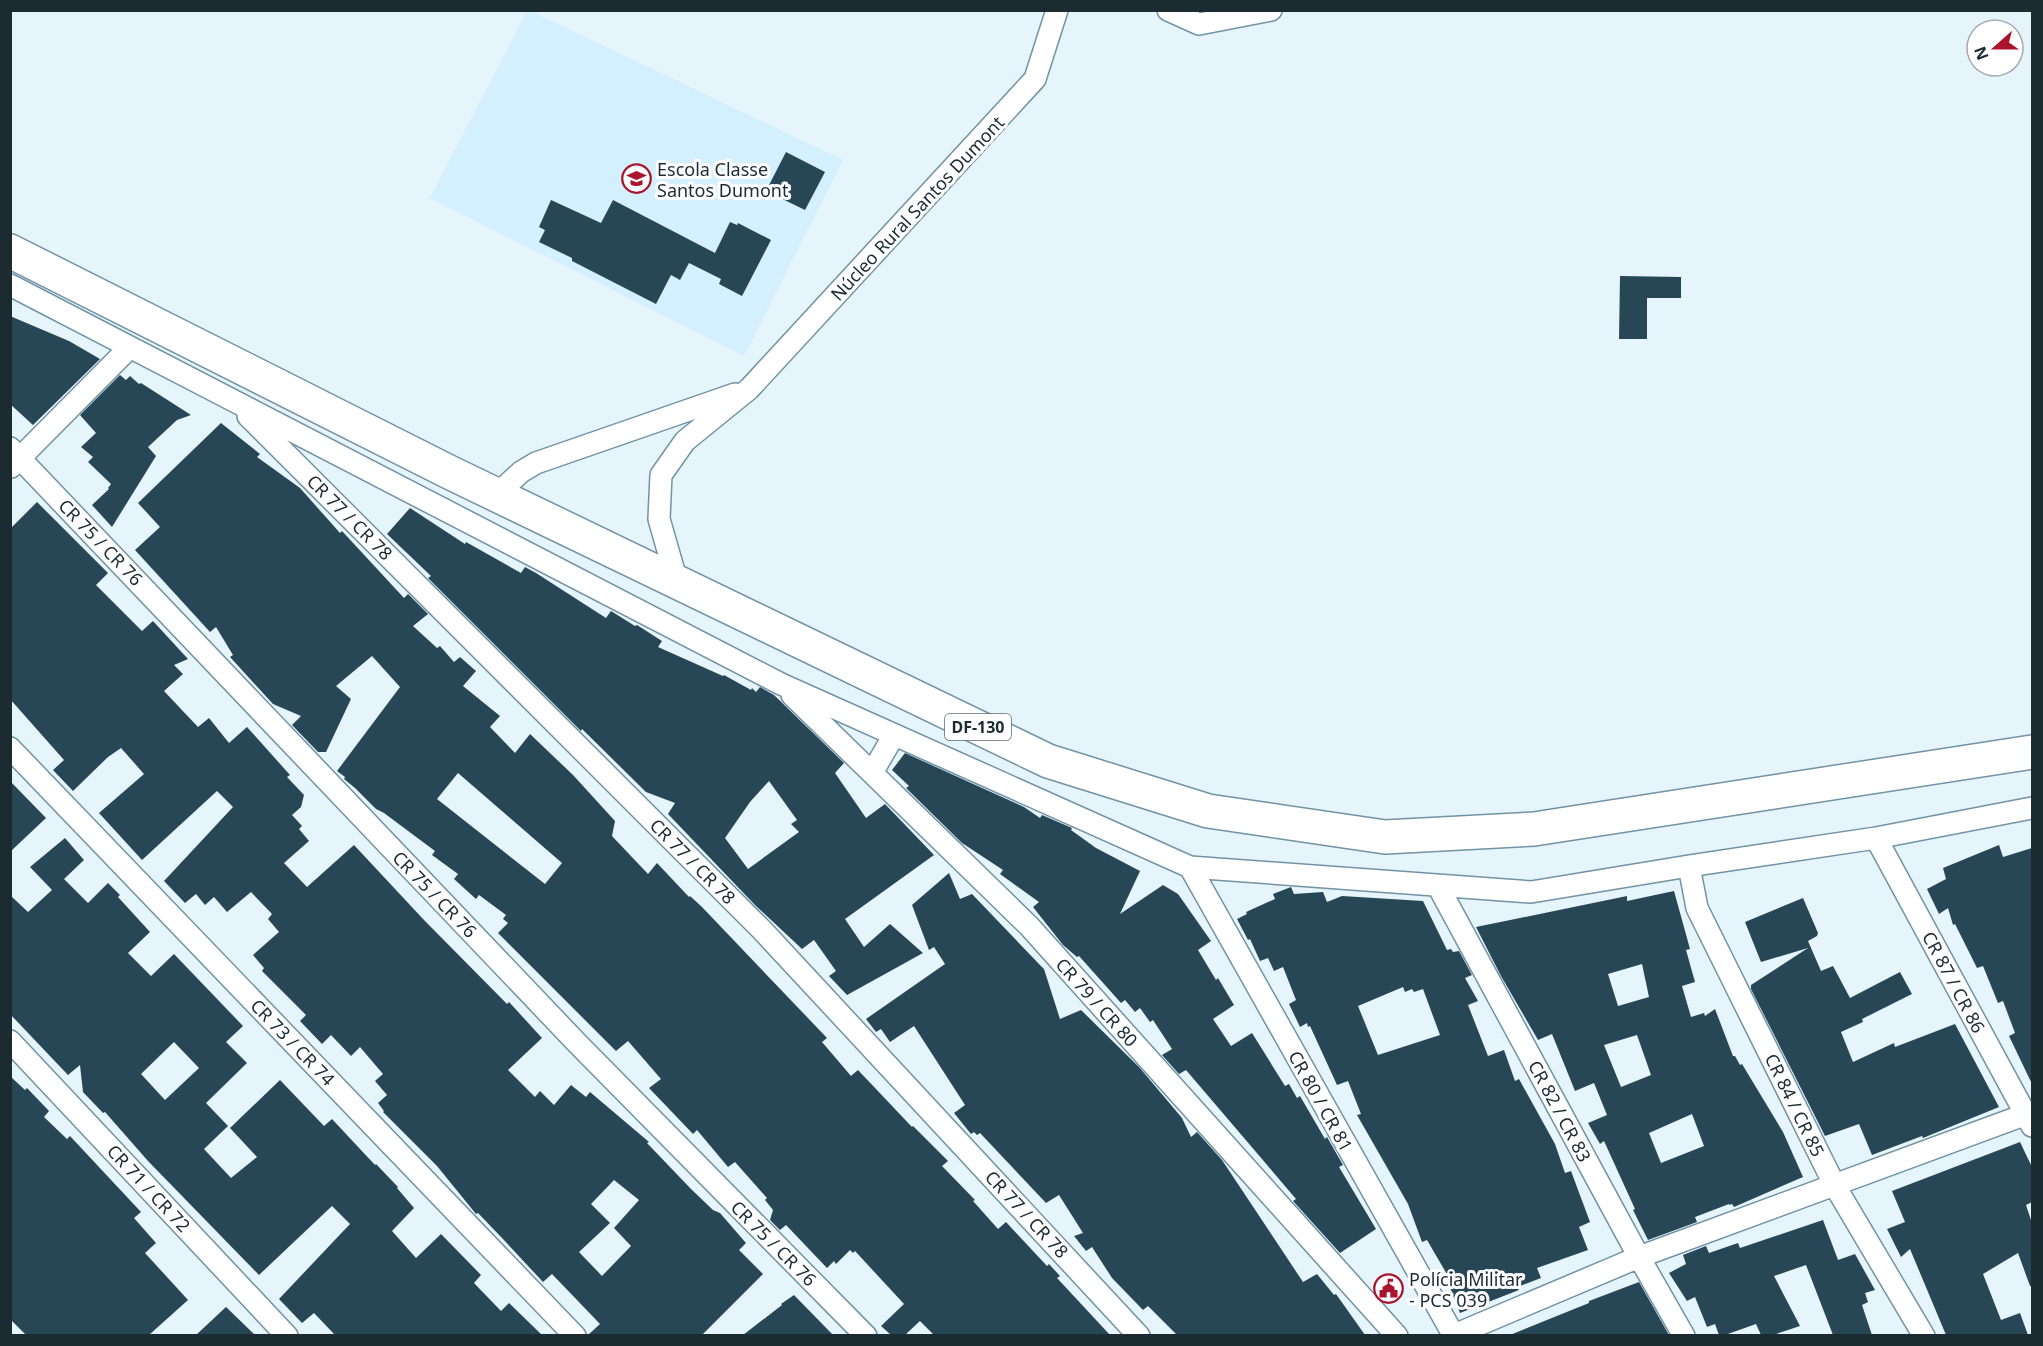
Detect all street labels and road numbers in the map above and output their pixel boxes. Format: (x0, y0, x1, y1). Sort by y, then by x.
street label: Núcleo Rural Santos Dumont (825, 110, 1009, 305)
street label: CR 77 / CR 78 (302, 469, 398, 565)
street label: CR 75 / CR 76 (54, 493, 148, 591)
road number: DF-130 (945, 714, 1011, 740)
street label: CR 77 / CR 78 (645, 813, 741, 909)
street label: CR 75 / CR 76 (388, 845, 482, 943)
street label: CR 87 / CR 86 (1917, 927, 1991, 1037)
street label: CR 79 / CR 80 (1051, 952, 1143, 1052)
street label: CR 73 / CR 74 (246, 993, 340, 1091)
street label: CR 80 / CR 81 (1283, 1046, 1359, 1156)
street label: CR 84 / CR 85 (1760, 1050, 1830, 1160)
street label: CR 82 / CR 83 (1523, 1056, 1597, 1166)
street label: CR 71 / CR 72 (102, 1139, 196, 1237)
street label: CR 77 / CR 78 (980, 1165, 1074, 1263)
street label: CR 75 / CR 76 (726, 1195, 822, 1291)

